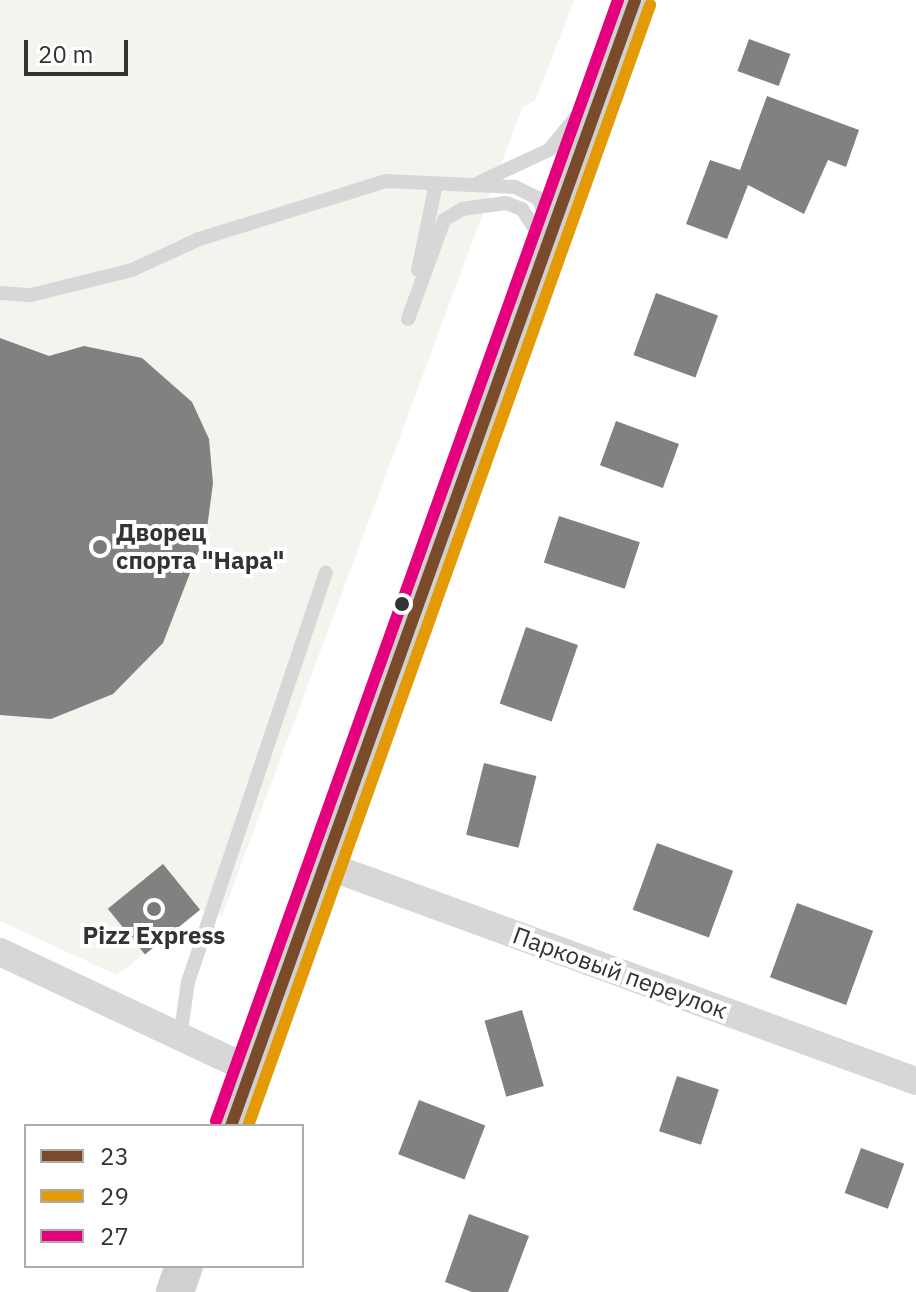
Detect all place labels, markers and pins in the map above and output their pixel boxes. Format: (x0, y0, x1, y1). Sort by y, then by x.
place label: Дворец спорта "Нара" (116, 519, 284, 575)
marker: Дворец спорта "Нара" (91, 538, 109, 556)
unlabelled marker (394, 596, 410, 612)
marker: Pizz Express (145, 900, 163, 918)
place label: Pizz Express (83, 922, 225, 950)

